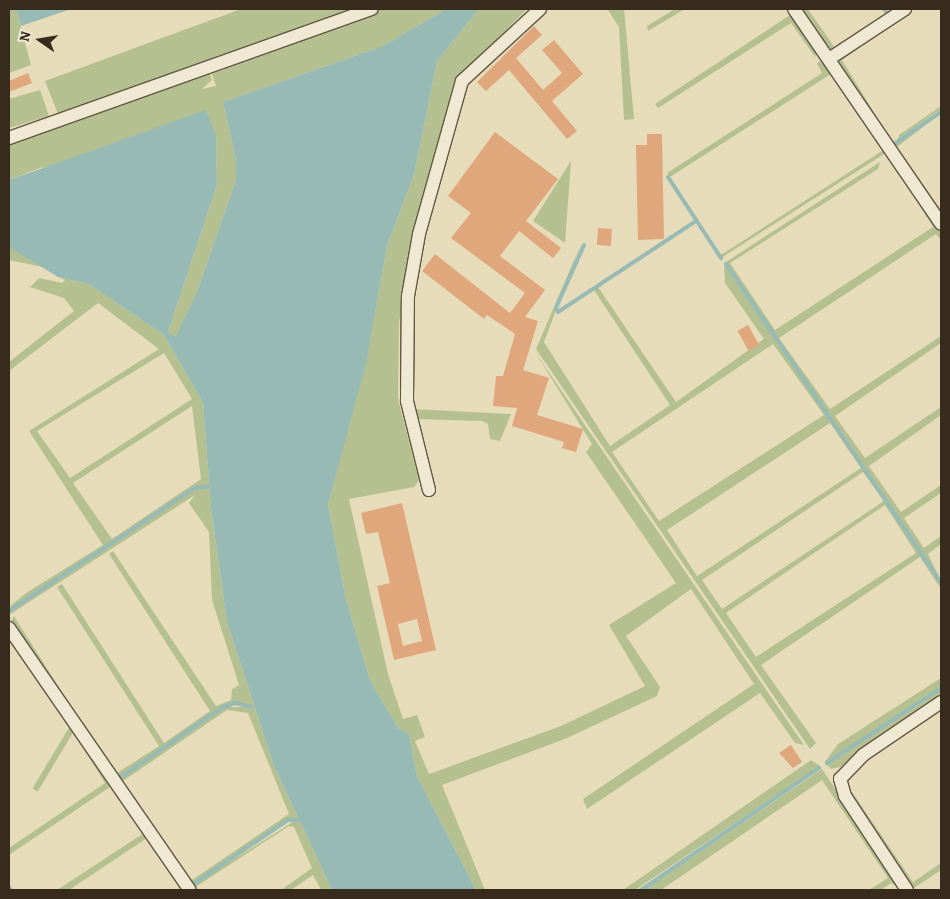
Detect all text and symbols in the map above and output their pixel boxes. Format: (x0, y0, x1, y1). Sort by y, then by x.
north arrow (15, 15, 65, 65)
text: N (14, 29, 35, 44)

